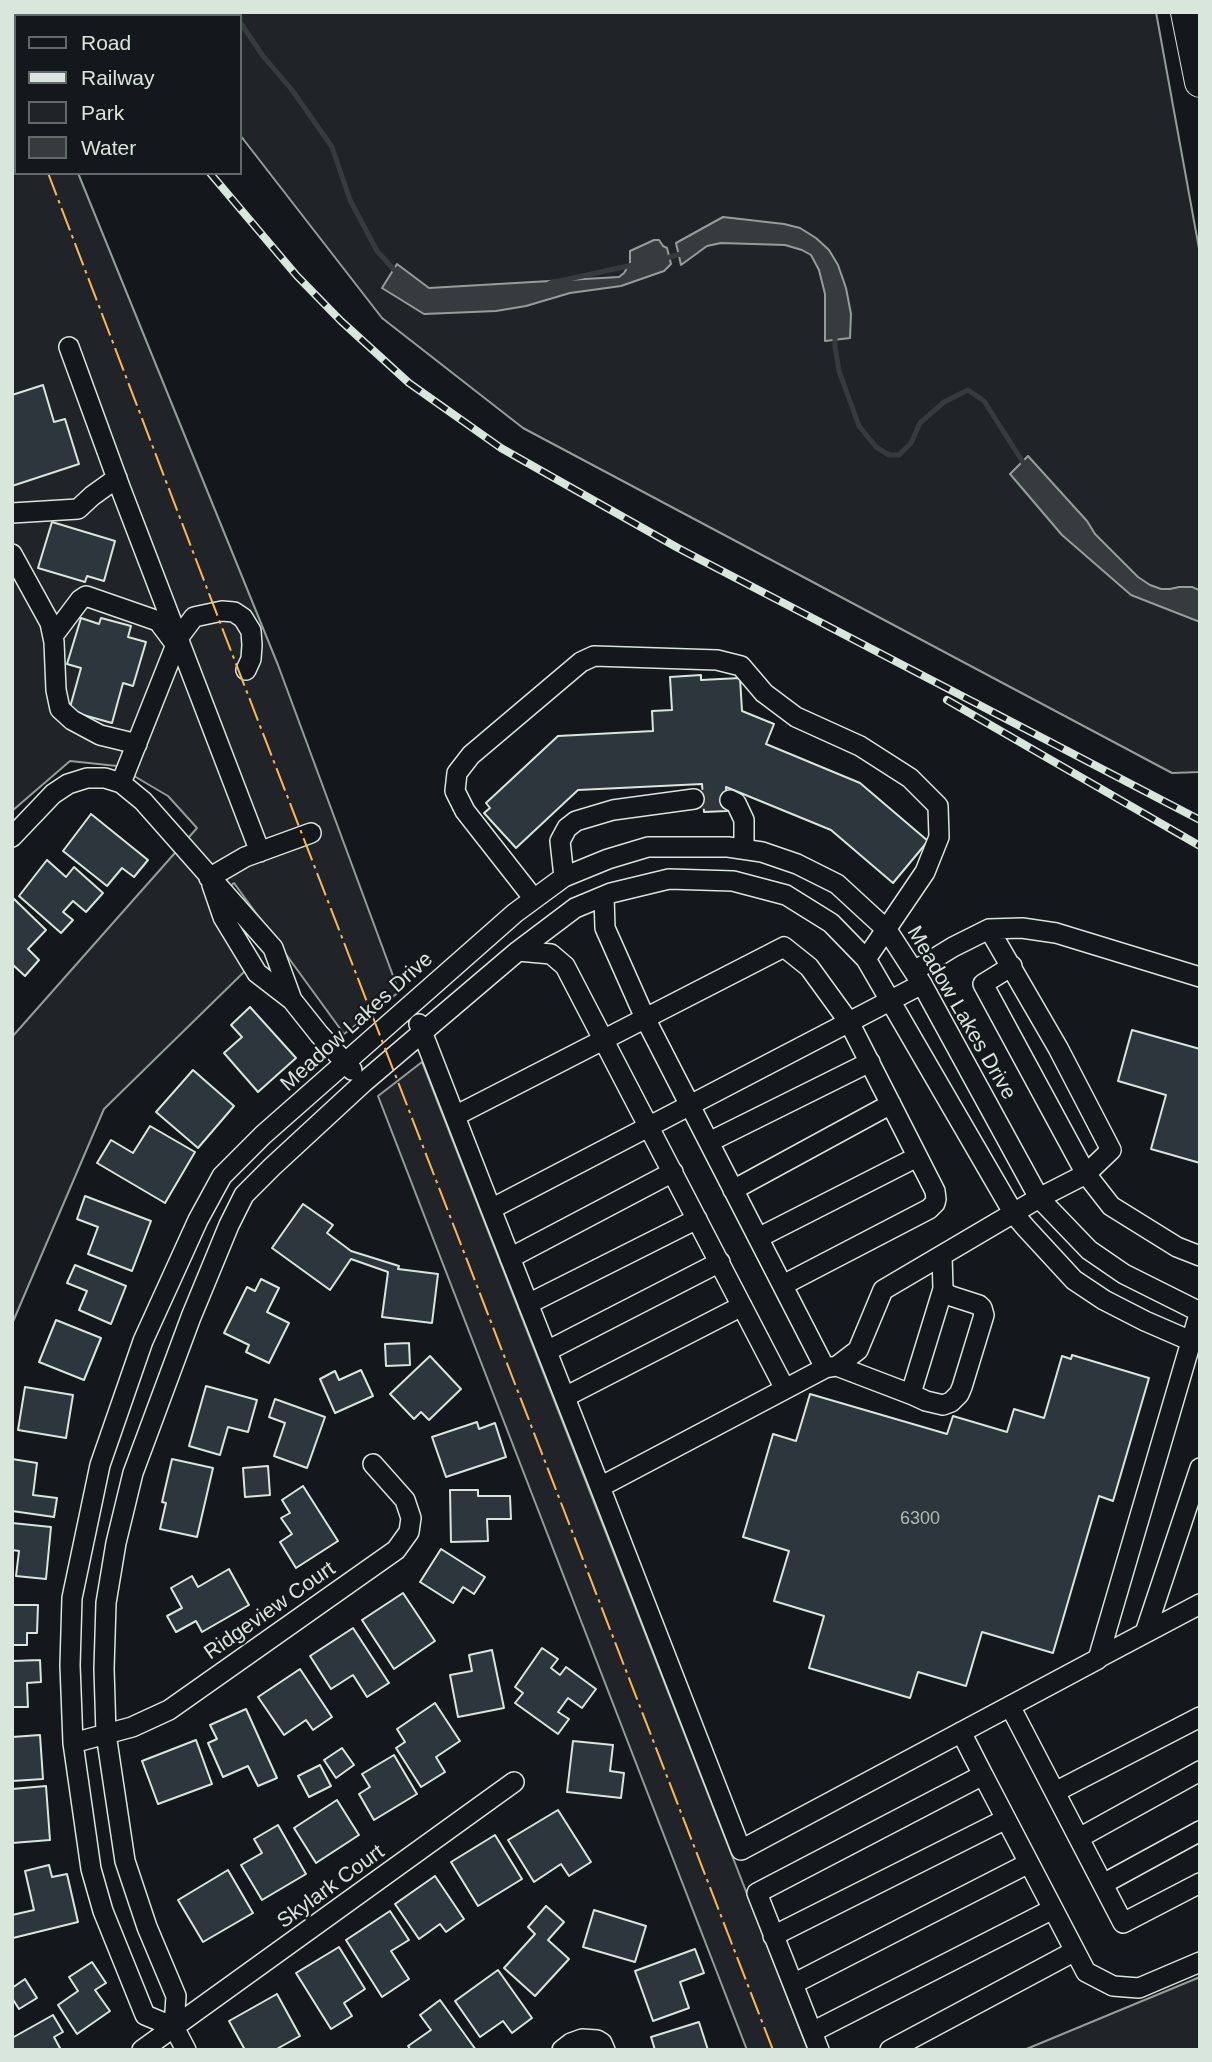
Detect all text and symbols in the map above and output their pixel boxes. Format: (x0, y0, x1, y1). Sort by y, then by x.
legend (14, 14, 242, 175)
text: Road (81, 31, 131, 54)
text: Railway (81, 66, 155, 89)
text: Park (81, 101, 124, 124)
text: Water (81, 136, 136, 159)
street label: Meadow Lakes Drive (901, 922, 1021, 1104)
street label: Meadow Lakes Drive (276, 947, 438, 1097)
house number: 6300 (900, 1508, 940, 1530)
street label: Ridgeview Court (200, 1556, 340, 1666)
street label: Skylark Court (273, 1840, 389, 1934)

